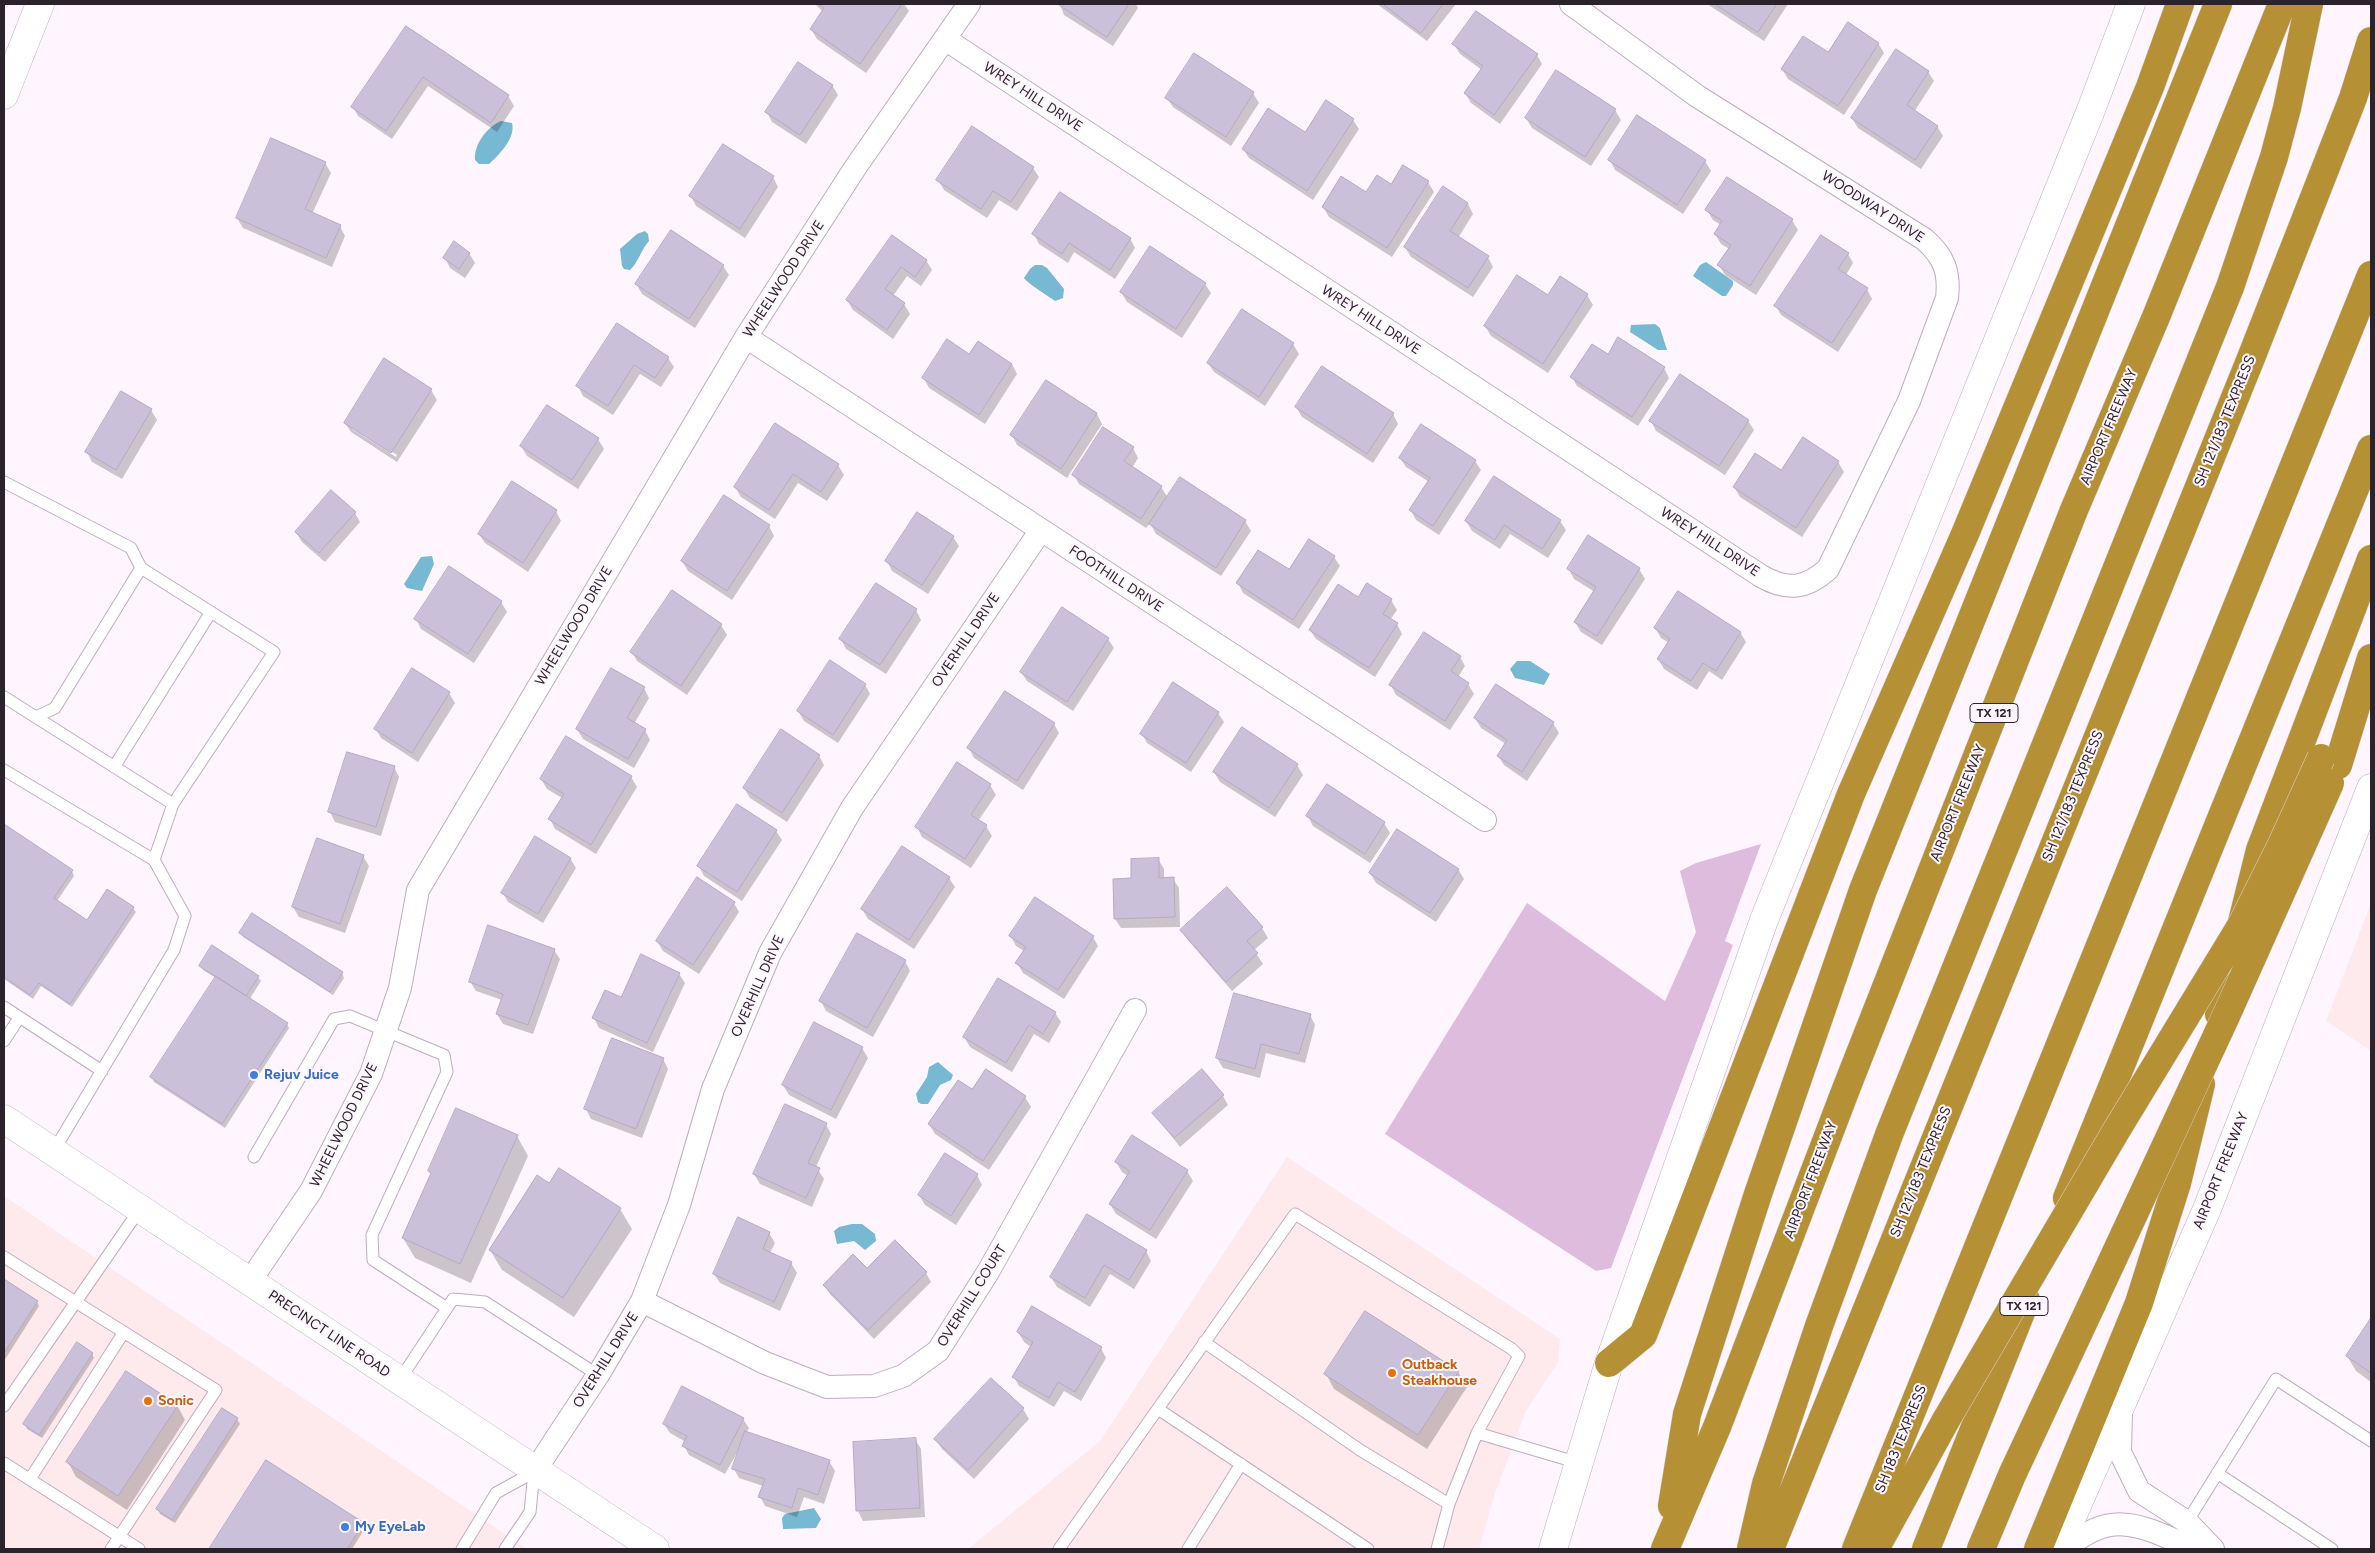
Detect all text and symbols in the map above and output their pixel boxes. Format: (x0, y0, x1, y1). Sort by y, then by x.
street label: WREY HILL DRIVE (980, 59, 1086, 135)
street label: WOODWAY DRIVE (1818, 168, 1928, 246)
street label: WHEELWOOD DRIVE (740, 217, 828, 341)
street label: WREY HILL DRIVE (1318, 282, 1424, 358)
street label: SH 121/183 TEXPRESS (2191, 353, 2259, 489)
street label: AIRPORT FREEWAY (2077, 366, 2141, 488)
street label: WREY HILL DRIVE (1657, 504, 1763, 580)
street label: FOOTHILL DRIVE (1066, 542, 1166, 616)
street label: WHEELWOOD DRIVE (532, 563, 616, 689)
street label: OVERHILL DRIVE (928, 590, 1004, 690)
road number: TX 121 (1970, 704, 2018, 722)
street label: SH 121/183 TEXPRESS (2039, 728, 2107, 864)
street label: AIRPORT FREEWAY (1927, 742, 1989, 864)
street label: OVERHILL DRIVE (728, 932, 788, 1040)
street label: WHEELWOOD DRIVE (307, 1060, 381, 1190)
place label: Rejuv Juice (264, 1067, 339, 1083)
marker: Rejuv Juice (248, 1069, 260, 1081)
street label: SH 121/183 TEXPRESS (1887, 1104, 1955, 1240)
street label: AIRPORT FREEWAY (2190, 1110, 2252, 1232)
street label: AIRPORT FREEWAY (1781, 1119, 1841, 1241)
street label: OVERHILL COURT (934, 1242, 1010, 1350)
street label: PRECINCT LINE ROAD (265, 1287, 393, 1381)
road number: TX 121 (2000, 1296, 2048, 1315)
street label: OVERHILL DRIVE (570, 1309, 642, 1411)
place label: Outback Steakhouse (1402, 1357, 1477, 1390)
marker: Outback Steakhouse (1386, 1367, 1398, 1379)
street label: SH 183 TEXPRESS (1872, 1383, 1930, 1495)
place label: Sonic (158, 1393, 194, 1409)
marker: Sonic (142, 1395, 154, 1407)
place label: My EyeLab (355, 1519, 426, 1535)
marker: My EyeLab (339, 1521, 351, 1533)

